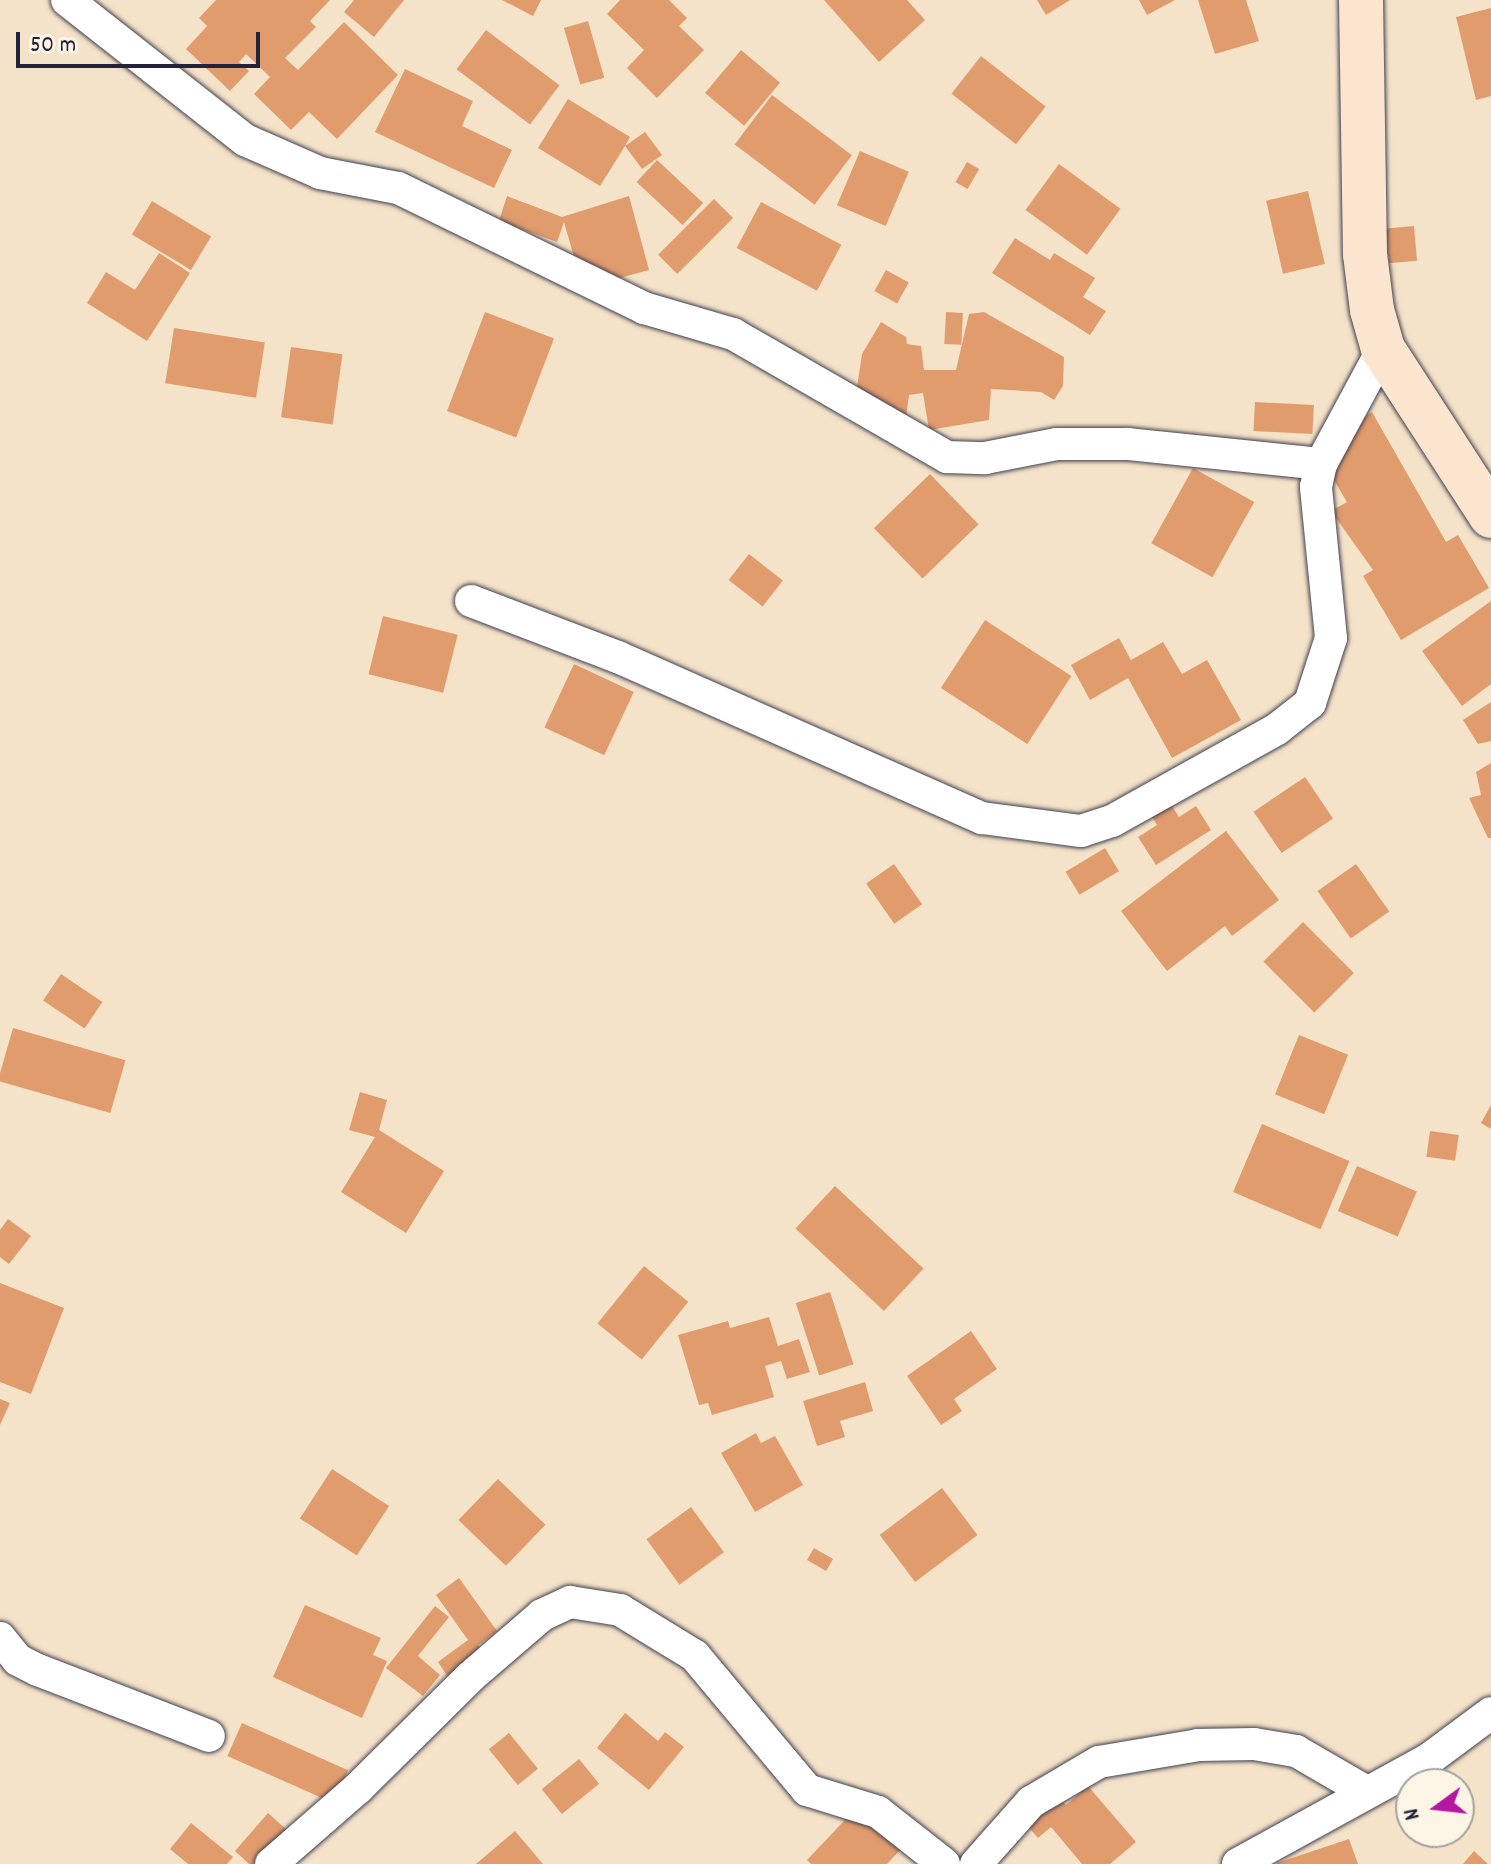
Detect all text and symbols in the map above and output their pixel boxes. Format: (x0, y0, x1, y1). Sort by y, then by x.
scale bar (20, 16, 264, 66)
text: 50 m (30, 29, 76, 63)
north arrow (1395, 1768, 1475, 1848)
text: N (1397, 1805, 1430, 1823)

